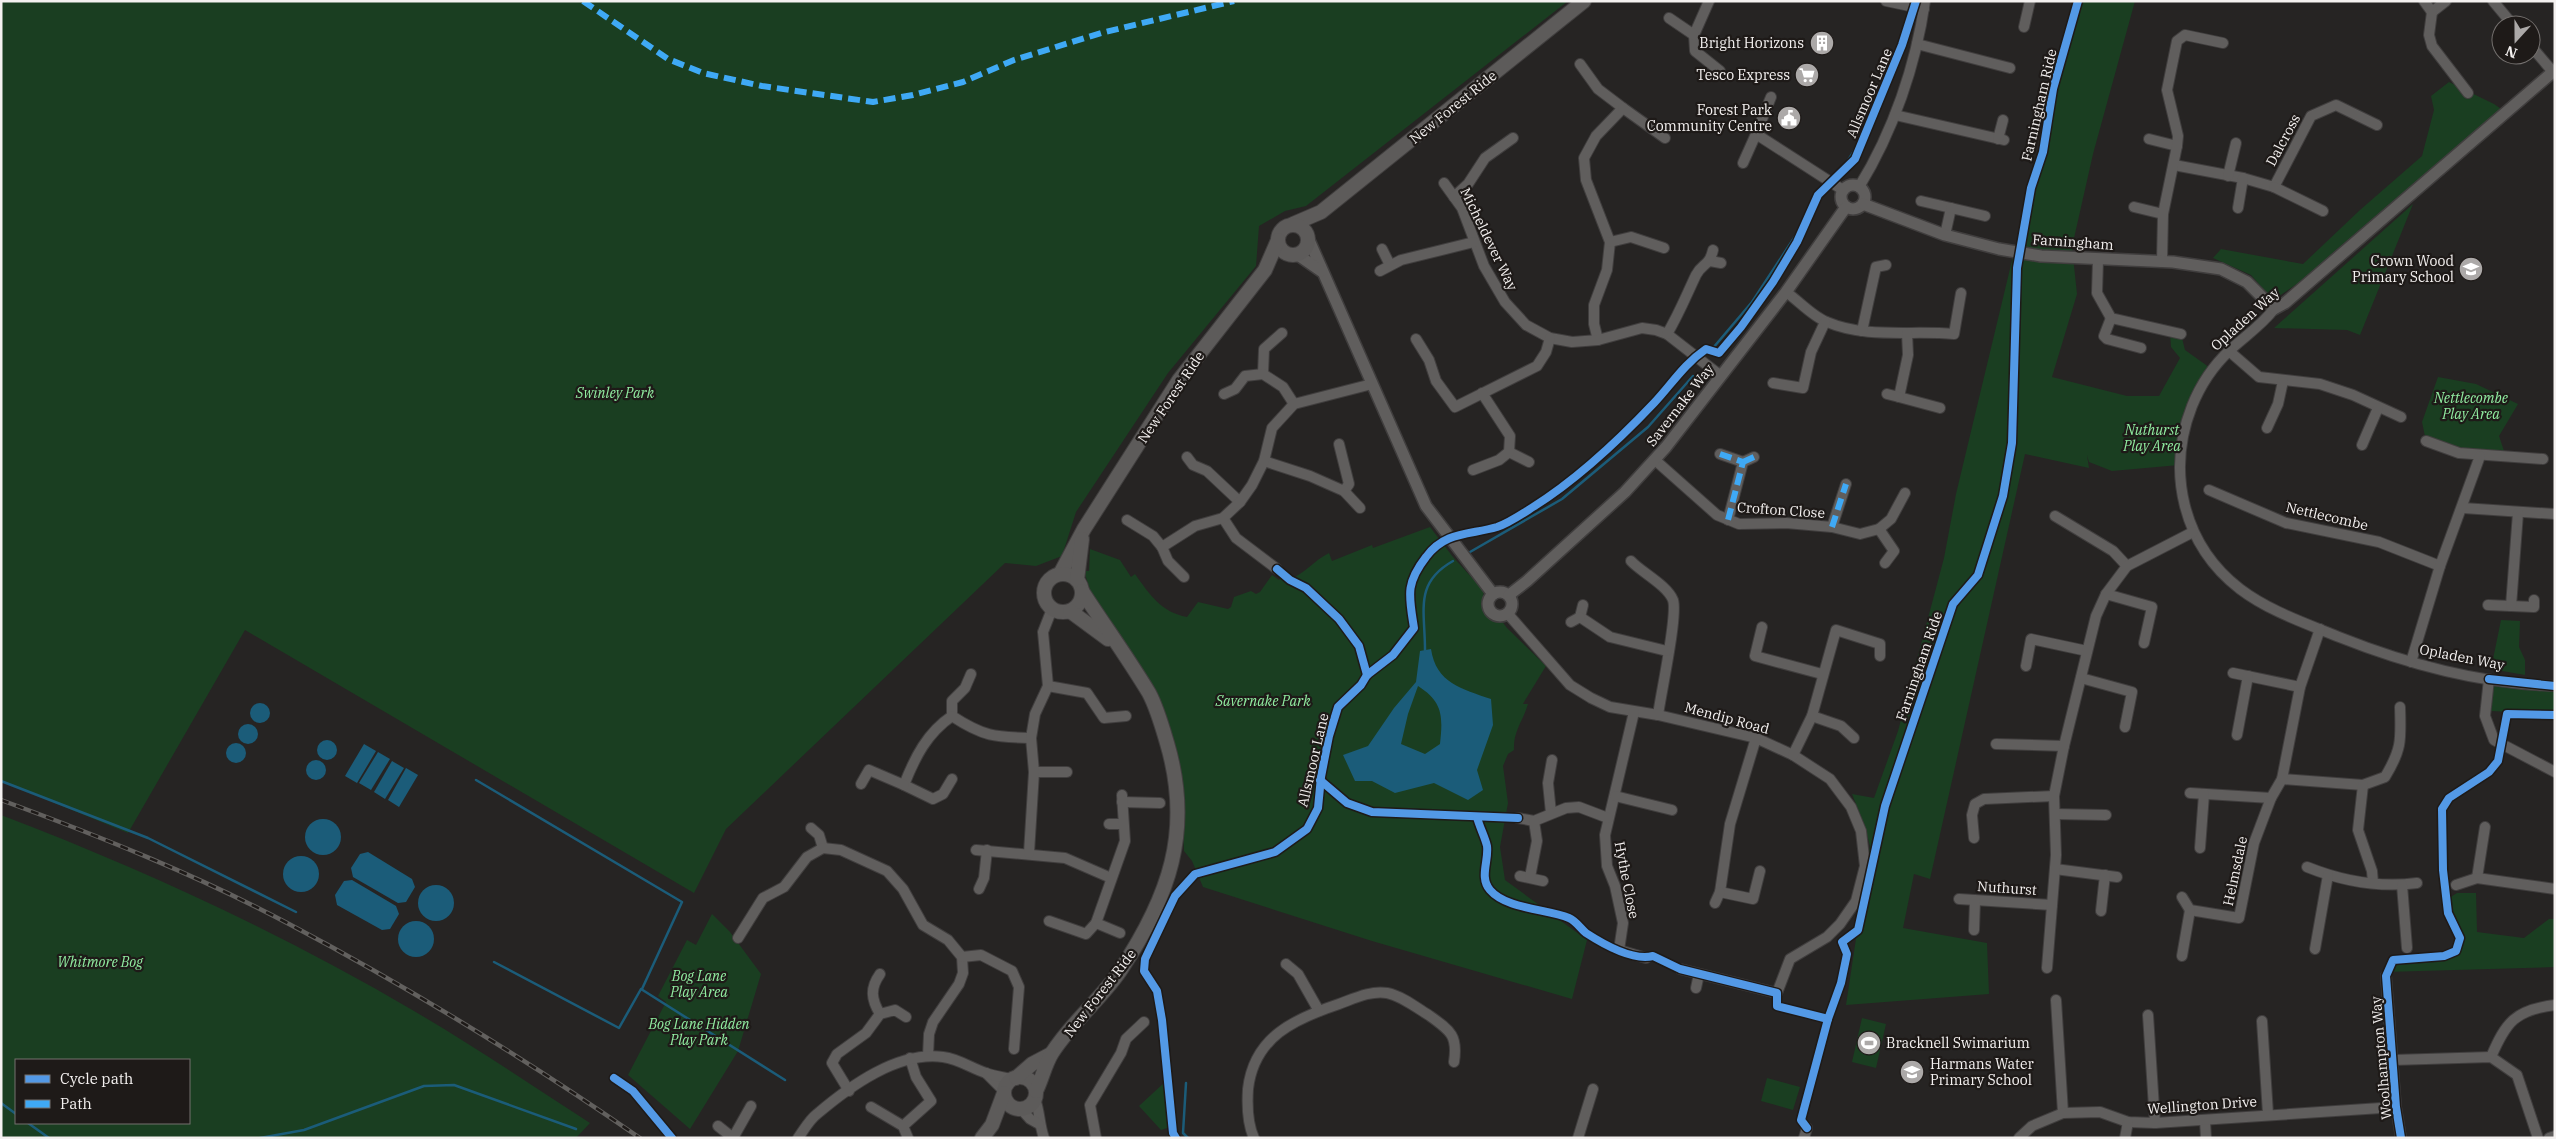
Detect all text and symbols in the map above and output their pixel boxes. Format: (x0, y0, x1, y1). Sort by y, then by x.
north arrow (2491, 15, 2541, 65)
building icon: Bright Horizons (1809, 30, 1835, 56)
place label: Bright Horizons (1699, 34, 1804, 52)
text: N (2503, 42, 2520, 63)
street label: Allsmoor Lane (1842, 45, 1896, 141)
street label: Farningham Ride (2017, 47, 2061, 163)
supermarket icon: Tesco Express (1794, 62, 1820, 88)
street label: New Forest Ride (1406, 66, 1500, 148)
place label: Tesco Express (1696, 66, 1790, 84)
place label: Forest Park Community Centre (1647, 101, 1773, 135)
public building icon: Forest Park Community Centre (1776, 105, 1802, 131)
street label: Dalcross (2262, 111, 2304, 169)
street label: Micheldever Way (1456, 185, 1522, 294)
street label: Farningham (2032, 230, 2114, 254)
place label: Crown Wood Primary School (2352, 252, 2454, 286)
school or university icon: Crown Wood Primary School (2458, 256, 2484, 282)
street label: Opladen Way (2207, 283, 2283, 355)
street label: New Forest Ride (1134, 348, 1208, 446)
street label: Savernake Way (1642, 360, 1718, 450)
park label: Swinley Park (575, 384, 655, 402)
park label: Nettlecombe Play Area (2433, 389, 2509, 423)
park label: Nuthurst Play Area (2122, 421, 2181, 455)
street label: Crofton Close (1736, 498, 1826, 522)
street label: Nettlecombe (2284, 498, 2370, 534)
street label: Farningham Ride (1892, 609, 1946, 723)
street label: Opladen Way (2418, 640, 2507, 674)
park label: Savernake Park (1214, 692, 1311, 710)
street label: Mendip Road (1683, 698, 1772, 738)
street label: Allsmoor Lane (1293, 711, 1333, 809)
street label: Helmsdale (2219, 835, 2251, 907)
street label: Hythe Close (1611, 840, 1643, 920)
street label: Nuthurst (1977, 877, 2038, 899)
street label: New Forest Ride (1060, 945, 1140, 1041)
park label: Whitmore Bog (57, 953, 143, 971)
park label: Bog Lane Play Area (669, 967, 728, 1001)
street label: Woolhampton Way (2367, 995, 2395, 1121)
park label: Bog Lane Hidden Play Park (647, 1015, 750, 1049)
sports icon: Bracknell Swimarium (1856, 1030, 1882, 1056)
place label: Bracknell Swimarium (1886, 1034, 2030, 1052)
place label: Harmans Water Primary School (1930, 1055, 2035, 1089)
legend (15, 1059, 190, 1124)
school or university icon: Harmans Water Primary School (1899, 1059, 1925, 1085)
text: Cycle path (60, 1069, 133, 1088)
street label: Wellington Drive (2146, 1092, 2258, 1118)
text: Path (60, 1094, 92, 1113)

